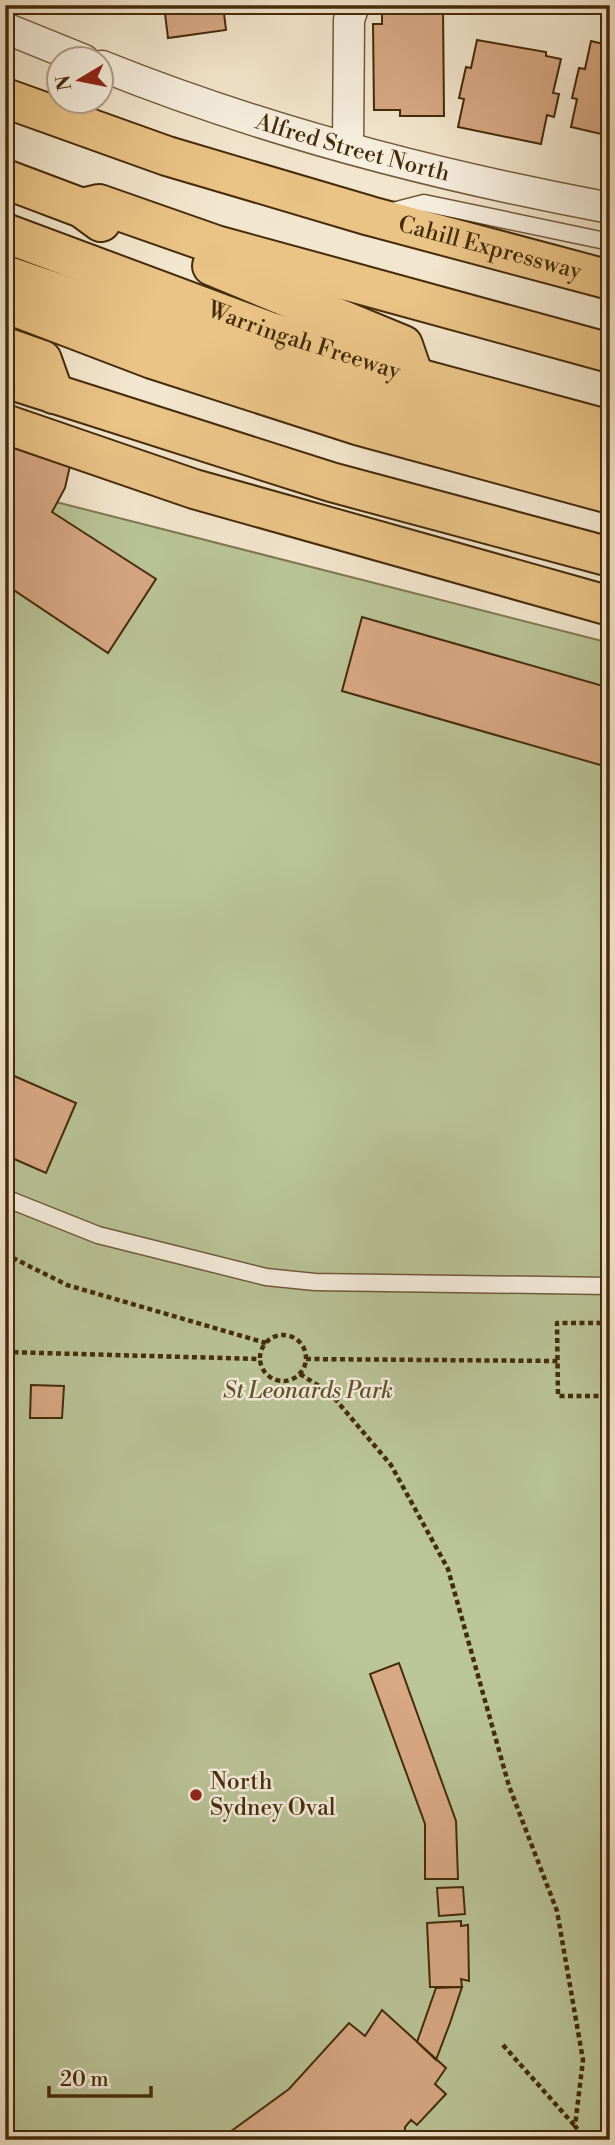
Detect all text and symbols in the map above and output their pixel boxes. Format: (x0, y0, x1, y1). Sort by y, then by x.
north arrow (46, 46, 116, 116)
text: N (51, 73, 77, 92)
street label: Alfred Street North (251, 107, 453, 188)
street label: Cahill Expressway (395, 210, 586, 286)
street label: Warringah Freeway (203, 295, 405, 386)
park label: St Leonards Park (223, 1377, 393, 1405)
place label: North Sydney Oval (210, 1768, 336, 1822)
marker: North Sydney Oval (188, 1787, 204, 1803)
scale bar (49, 2054, 150, 2098)
text: 20 m (60, 2067, 109, 2093)

